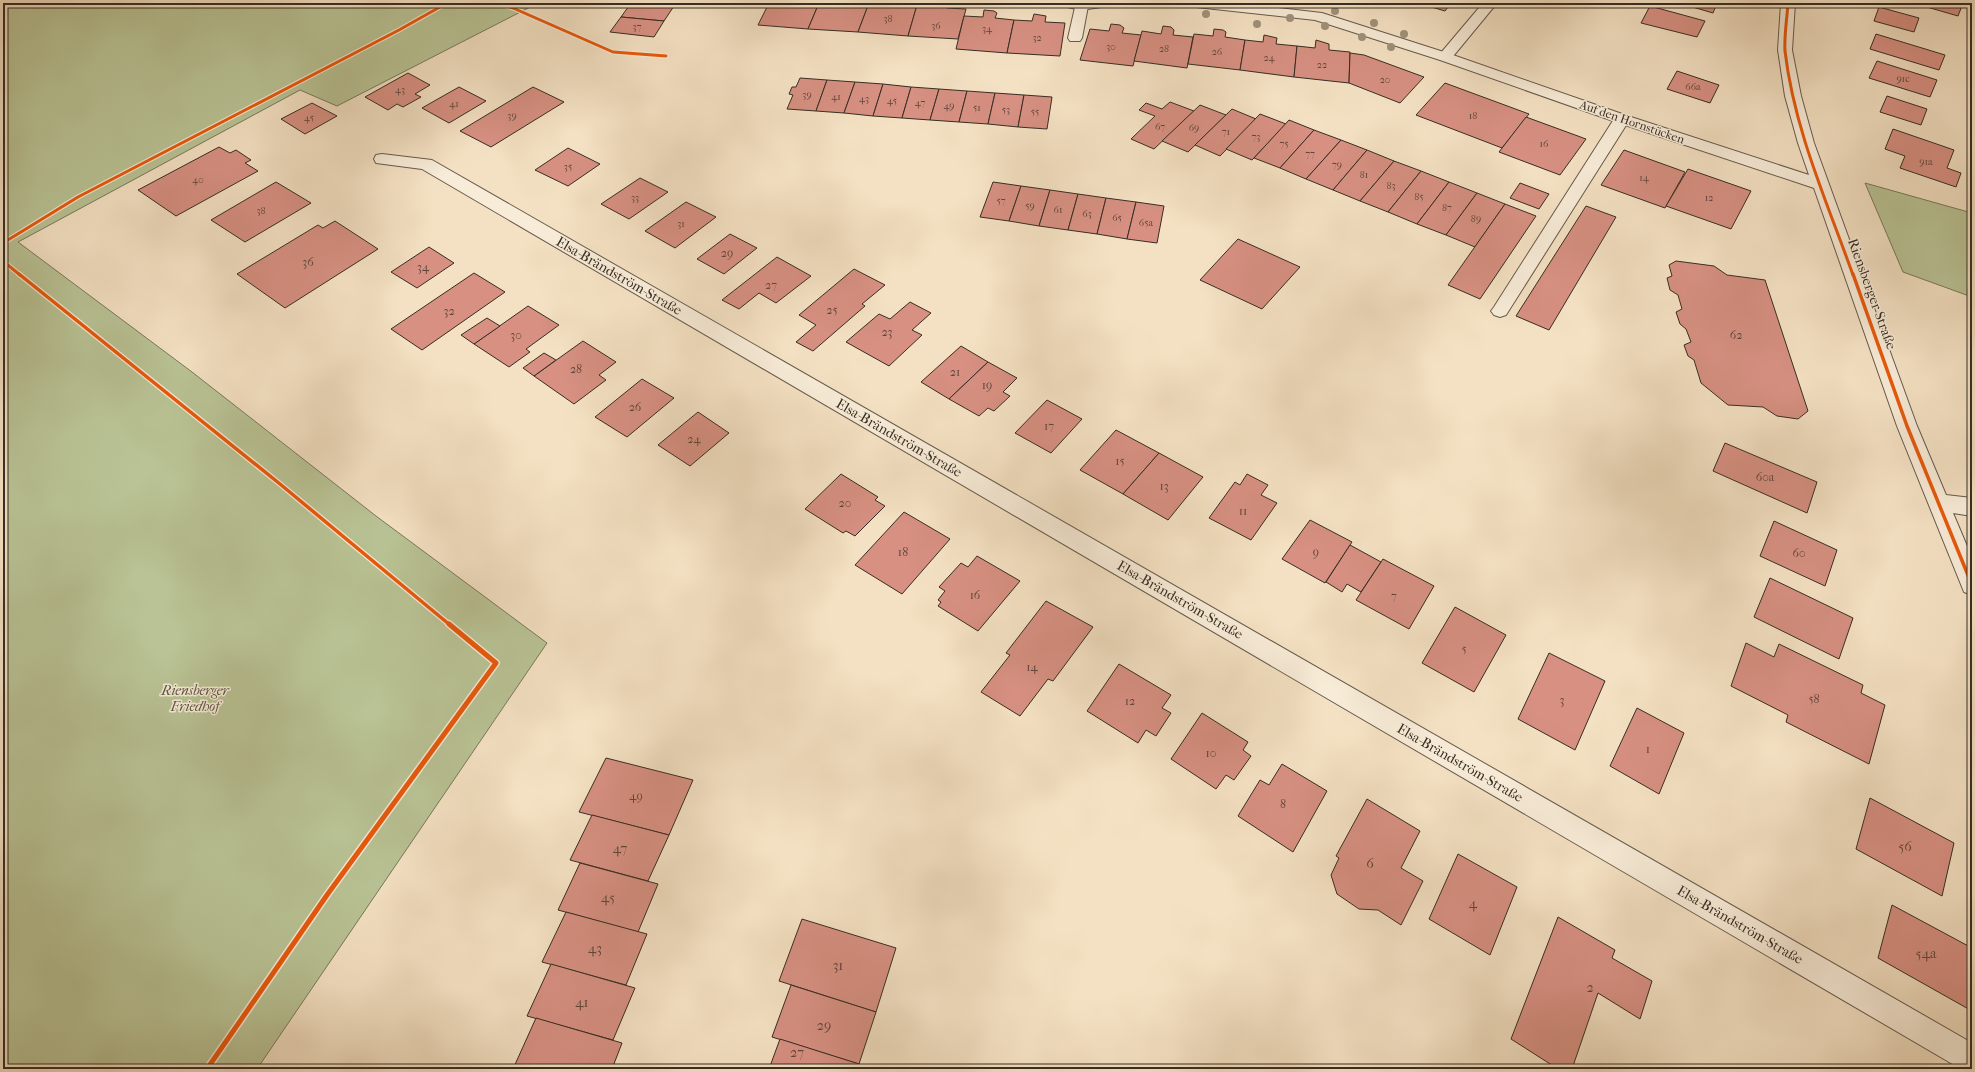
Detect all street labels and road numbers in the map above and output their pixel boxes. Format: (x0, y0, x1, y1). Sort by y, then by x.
street label: Auf den Hornstücken (1577, 97, 1686, 147)
street label: Elsa-Brändström-Straße (553, 233, 685, 319)
street label: Riensberger Straße (1844, 236, 1900, 352)
street label: Elsa-Brändström-Straße (833, 395, 965, 481)
street label: Elsa-Brändström-Straße (1114, 557, 1246, 643)
street label: Elsa-Brändström-Straße (1394, 720, 1526, 806)
street label: Elsa-Brändström-Straße (1674, 882, 1806, 968)

